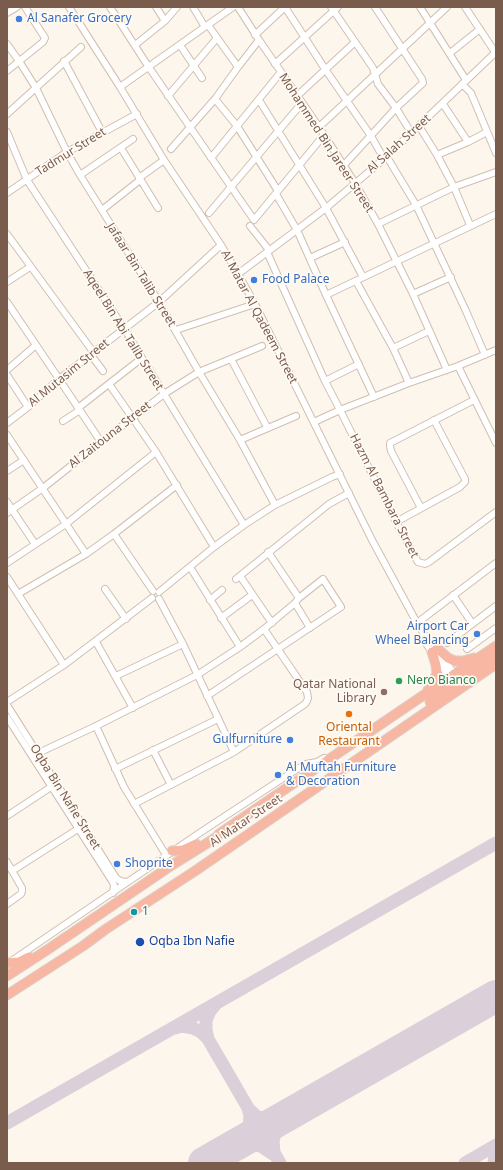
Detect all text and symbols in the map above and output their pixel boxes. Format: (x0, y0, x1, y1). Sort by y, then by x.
place label: Al Sanafer Grocery (27, 12, 132, 26)
marker: Al Sanafer Grocery (14, 14, 24, 24)
street label: Mohammed Bin Jareer Street (275, 71, 377, 215)
street label: Al Salah Street (364, 112, 434, 176)
street label: Tadmur Street (33, 125, 109, 179)
street label: Jafaar Bin Talib Street (103, 220, 179, 330)
street label: Al Matar Al Qadeem Street (218, 248, 300, 386)
street label: Aqeel Bin Abi Talib Street (80, 267, 166, 393)
place label: Food Palace (262, 273, 330, 287)
marker: Food Palace (249, 275, 259, 285)
street label: Al Mutasim Street (26, 336, 112, 410)
street label: Al Zaitouna Street (66, 398, 154, 472)
street label: Hazm Al Bambara Street (346, 432, 422, 560)
place label: Airport Car Wheel Balancing (375, 620, 469, 648)
marker: Airport Car Wheel Balancing (472, 629, 482, 639)
place label: Nero Bianco (407, 674, 476, 688)
marker: Nero Bianco (394, 676, 404, 686)
place label: Qatar National Library (293, 678, 376, 706)
marker: Qatar National Library (379, 687, 389, 697)
marker: Oriental Restaurant (344, 709, 354, 719)
place label: Oriental Restaurant (318, 721, 380, 749)
place label: Gulfurniture (213, 733, 282, 747)
marker: Gulfurniture (285, 735, 295, 745)
street label: Oqba Bin Nafie Street (27, 742, 103, 852)
place label: Al Muftah Furniture & Decoration (286, 761, 396, 789)
marker: Al Muftah Furniture & Decoration (273, 770, 283, 780)
street label: Al Matar Street (207, 792, 285, 850)
place label: Shoprite (125, 857, 173, 871)
marker: Shoprite (112, 859, 122, 869)
place label: 1 (142, 905, 149, 919)
marker: 1 (129, 907, 139, 917)
place label: Oqba Ibn Nafie (149, 935, 235, 949)
marker: Oqba Ibn Nafie (134, 936, 146, 948)

